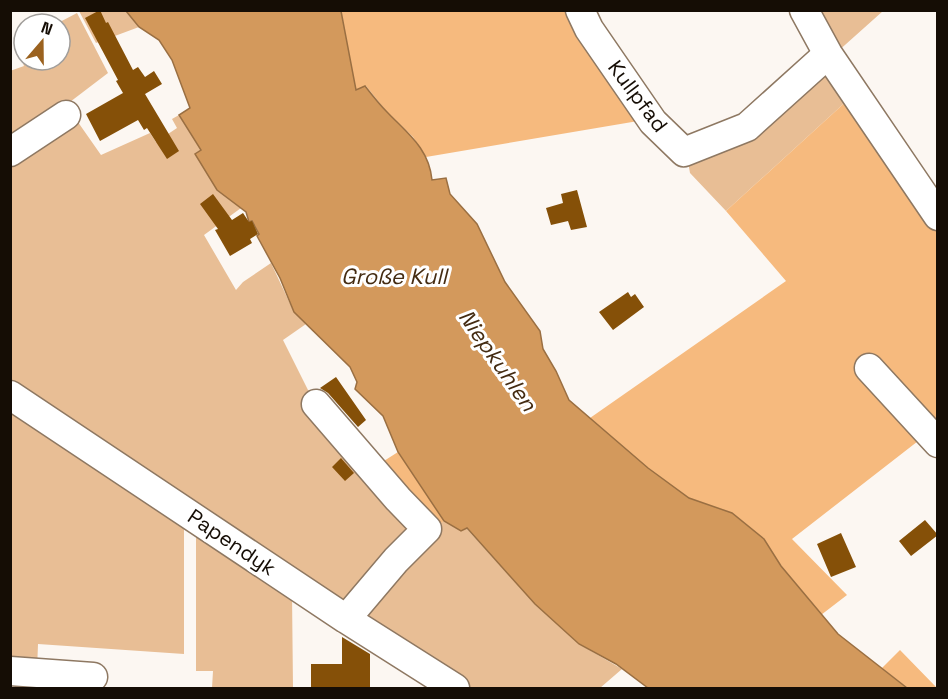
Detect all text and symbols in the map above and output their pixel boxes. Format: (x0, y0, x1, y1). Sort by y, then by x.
north arrow (12, 12, 72, 72)
text: N (38, 17, 56, 40)
street label: Kullpfad (602, 55, 674, 137)
water label: Große Kull (341, 262, 450, 290)
water label: Niepkuhlen (453, 304, 544, 417)
street label: Papendyk (183, 503, 281, 581)

